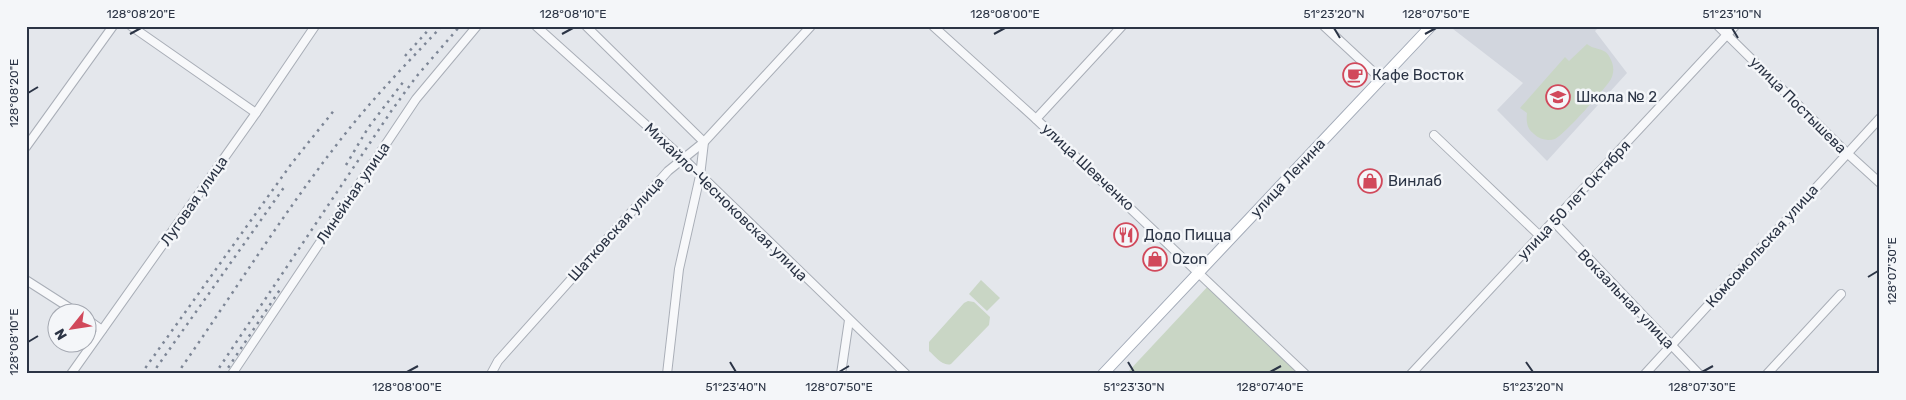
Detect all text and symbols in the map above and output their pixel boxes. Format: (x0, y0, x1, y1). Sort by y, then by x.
text: 128°08'20"E (107, 7, 175, 21)
text: 128°08'10"E (540, 7, 606, 21)
text: 128°08'00"E (970, 7, 1040, 21)
text: 51°23'20"N (1303, 7, 1365, 21)
text: 128°07'50"E (1402, 7, 1470, 21)
text: 51°23'10"N (1702, 7, 1762, 21)
street label: улица Постышева (1746, 53, 1850, 157)
text: 128°08'20"E (7, 59, 21, 127)
cafe icon: Кафе Восток (1342, 62, 1368, 88)
place label: Кафе Восток (1372, 66, 1464, 84)
school or university icon: Школа № 2 (1545, 84, 1571, 110)
place label: Школа № 2 (1576, 88, 1657, 106)
street label: Михайло-Чесноковская улица (641, 119, 811, 285)
street label: улица Шевченко (1038, 119, 1138, 215)
street label: улица Ленина (1247, 135, 1329, 221)
street label: улица 50 лет Октября (1514, 136, 1634, 264)
street label: Линейная улица (312, 139, 394, 247)
street label: Луговая улица (156, 153, 232, 249)
shop icon: Винлаб (1357, 168, 1383, 194)
place label: Винлаб (1388, 172, 1442, 190)
street label: Шатковская улица (564, 173, 668, 285)
street label: Комсомольская улица (1702, 181, 1822, 311)
restaurant icon: Додо Пицца (1113, 222, 1139, 248)
place label: Додо Пицца (1144, 226, 1231, 244)
text: 128°07'30"E (1885, 237, 1899, 305)
shop icon: Ozon (1142, 246, 1168, 272)
street label: Вокзальная улица (1574, 246, 1678, 352)
place label: Ozon (1172, 250, 1207, 268)
north arrow (48, 302, 98, 352)
text: 128°08'10"E (7, 309, 21, 375)
text: N (51, 326, 71, 343)
text: 128°08'00"E (372, 380, 442, 394)
text: 51°23'40"N (706, 380, 766, 394)
text: 128°07'50"E (805, 380, 873, 394)
text: 51°23'30"N (1103, 380, 1165, 394)
text: 128°07'40"E (1236, 380, 1304, 394)
text: 51°23'20"N (1502, 380, 1564, 394)
text: 128°07'30"E (1668, 380, 1736, 394)

